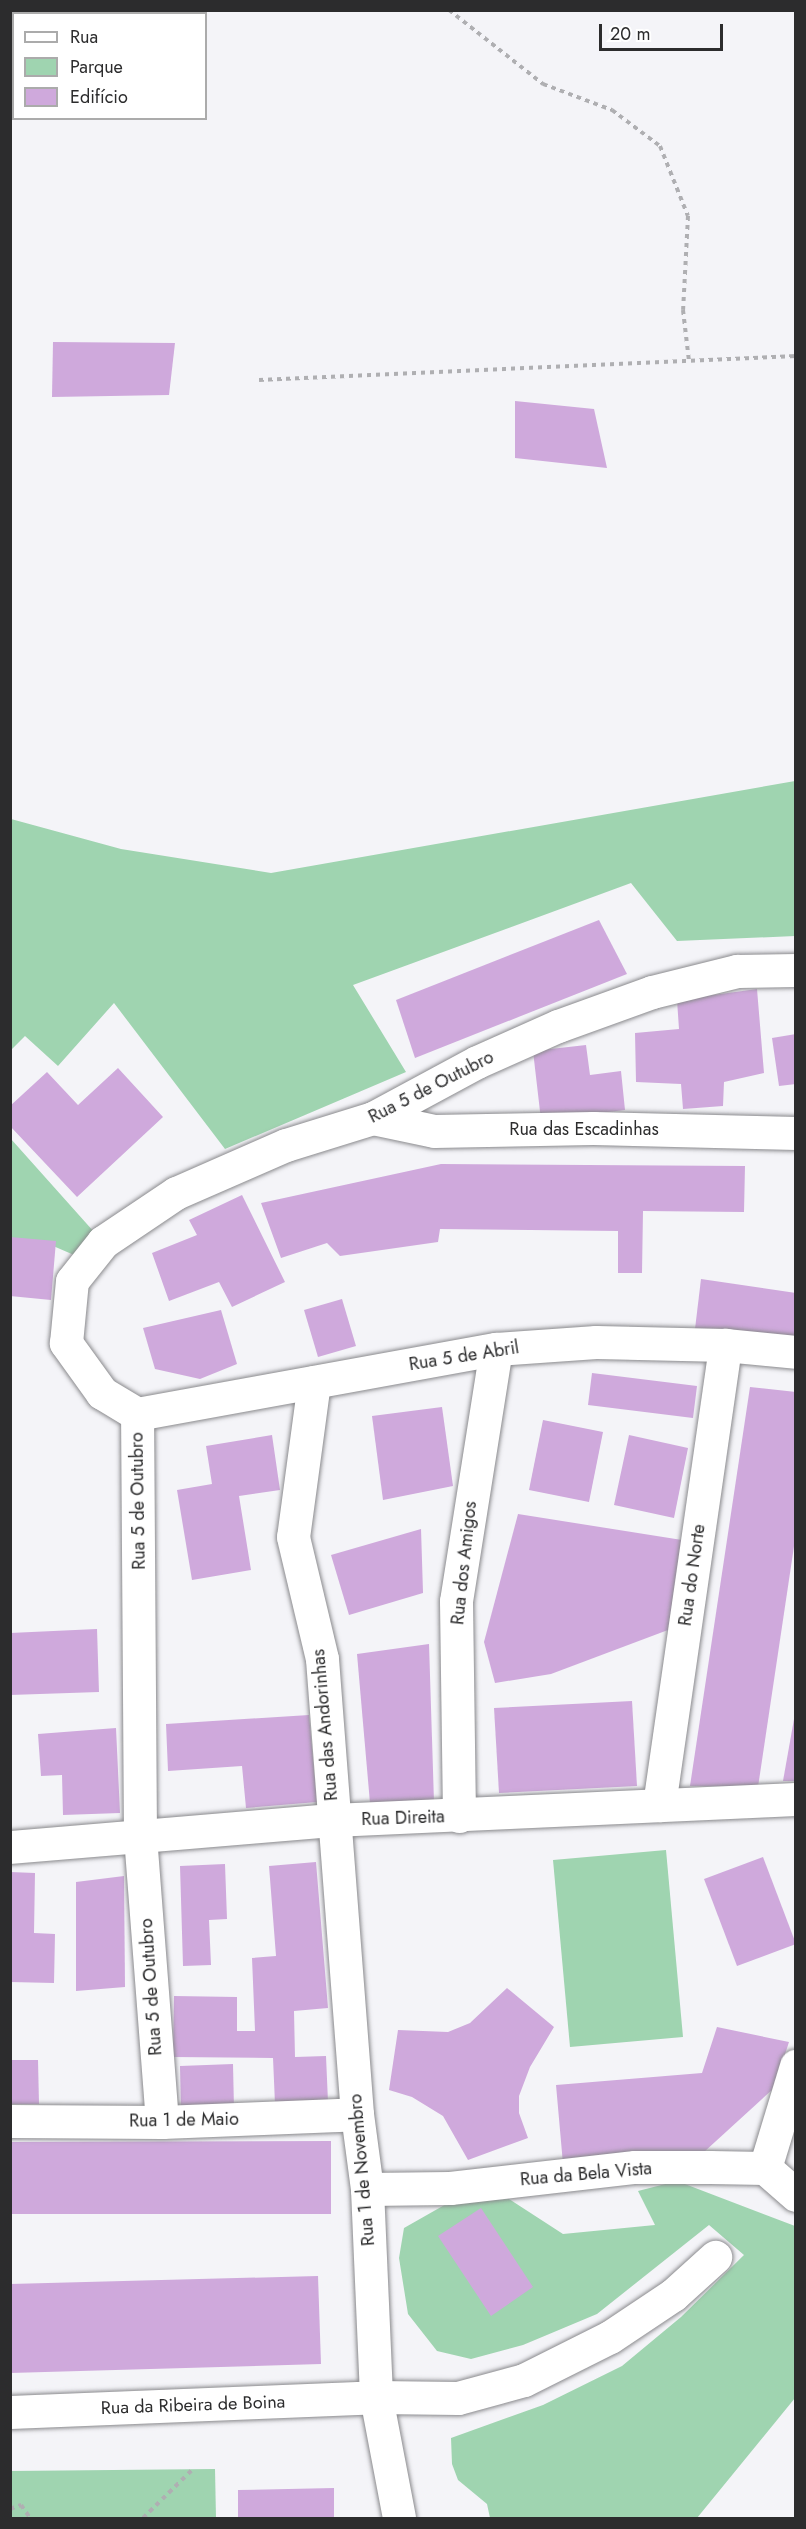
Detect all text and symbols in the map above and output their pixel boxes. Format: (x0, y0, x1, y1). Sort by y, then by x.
legend (12, 12, 207, 120)
scale bar (602, 12, 726, 50)
text: 20 m (610, 21, 650, 47)
text: Rua (70, 24, 98, 50)
text: Parque (70, 54, 123, 80)
text: Edifício (70, 84, 128, 110)
street label: Rua 5 de Outubro (365, 1046, 497, 1128)
street label: Rua das Escadinhas (509, 1118, 659, 1140)
street label: Rua 5 de Abril (407, 1337, 521, 1375)
street label: Rua 5 de Outubro (126, 1432, 150, 1570)
street label: Rua dos Amigos (447, 1500, 481, 1626)
street label: Rua do Norte (674, 1523, 710, 1627)
street label: Rua das Andorinhas (308, 1648, 342, 1802)
street label: Rua Direita (361, 1806, 445, 1830)
street label: Rua 5 de Outubro (135, 1918, 167, 2056)
street label: Rua 1 de Novembro (345, 2093, 379, 2247)
street label: Rua 1 de Maio (129, 2108, 239, 2132)
street label: Rua da Bela Vista (519, 2157, 653, 2191)
street label: Rua da Ribeira de Boina (100, 2391, 286, 2419)

